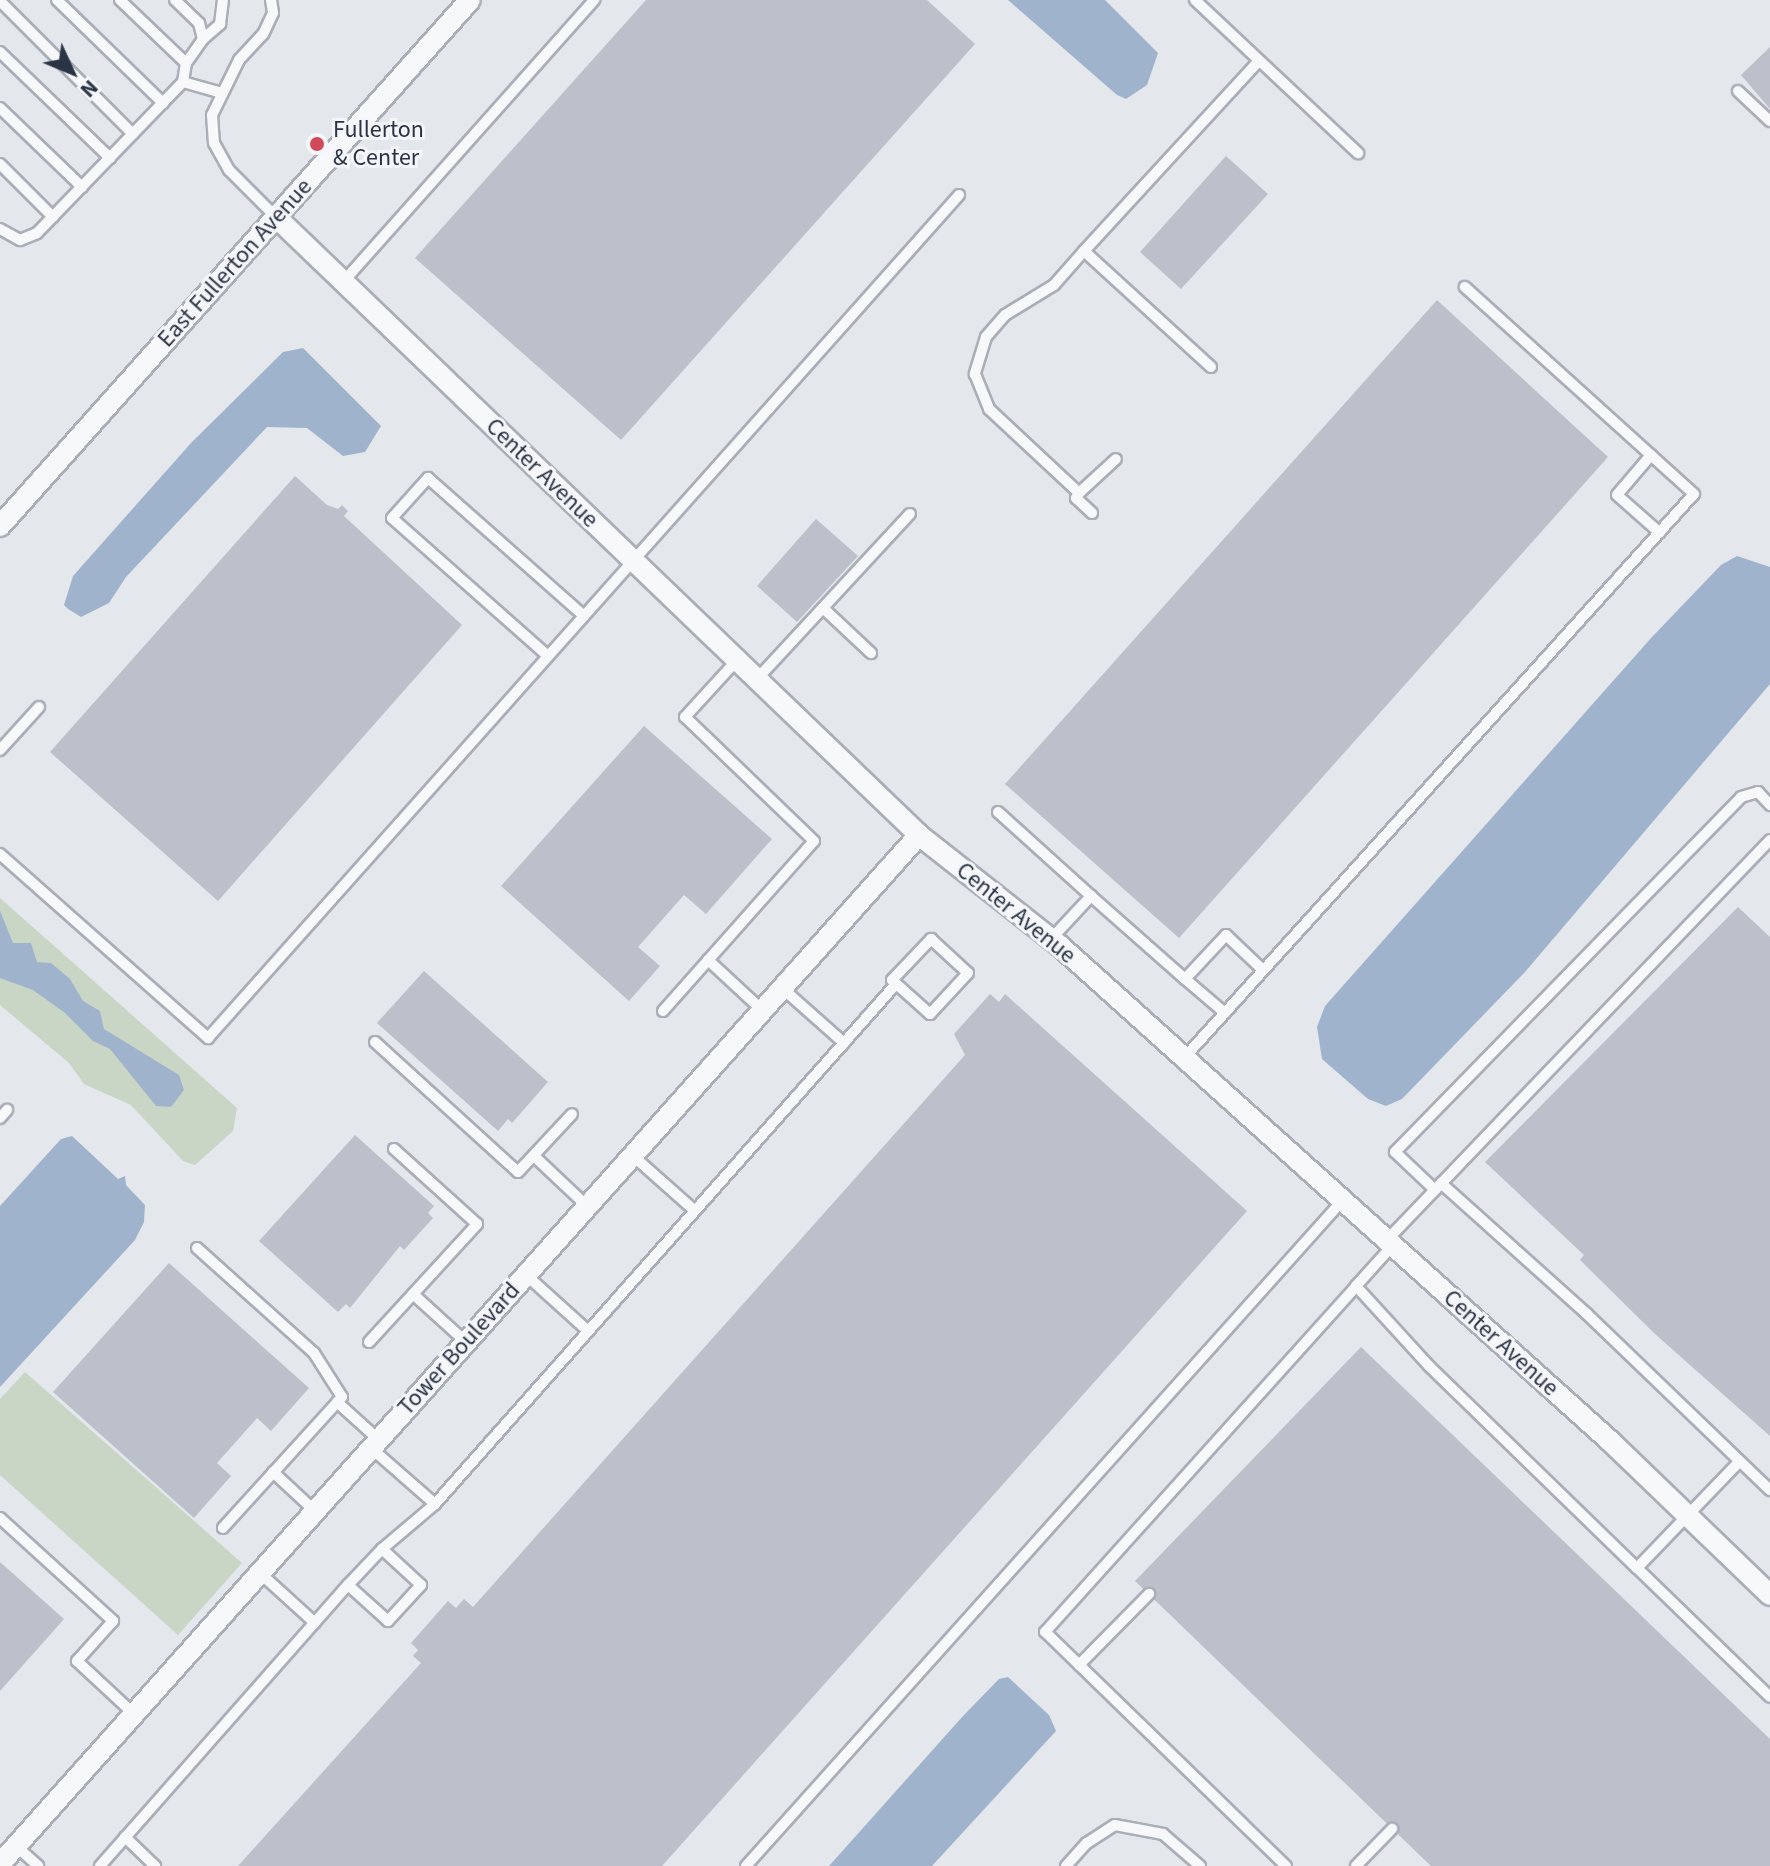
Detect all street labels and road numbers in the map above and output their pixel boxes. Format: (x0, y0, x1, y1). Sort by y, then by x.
street label: East Fullerton Avenue (152, 173, 318, 353)
street label: Center Avenue (480, 412, 604, 534)
street label: Center Avenue (950, 856, 1082, 970)
street label: Tower Boulevard (392, 1277, 526, 1421)
street label: Center Avenue (1437, 1284, 1565, 1402)

